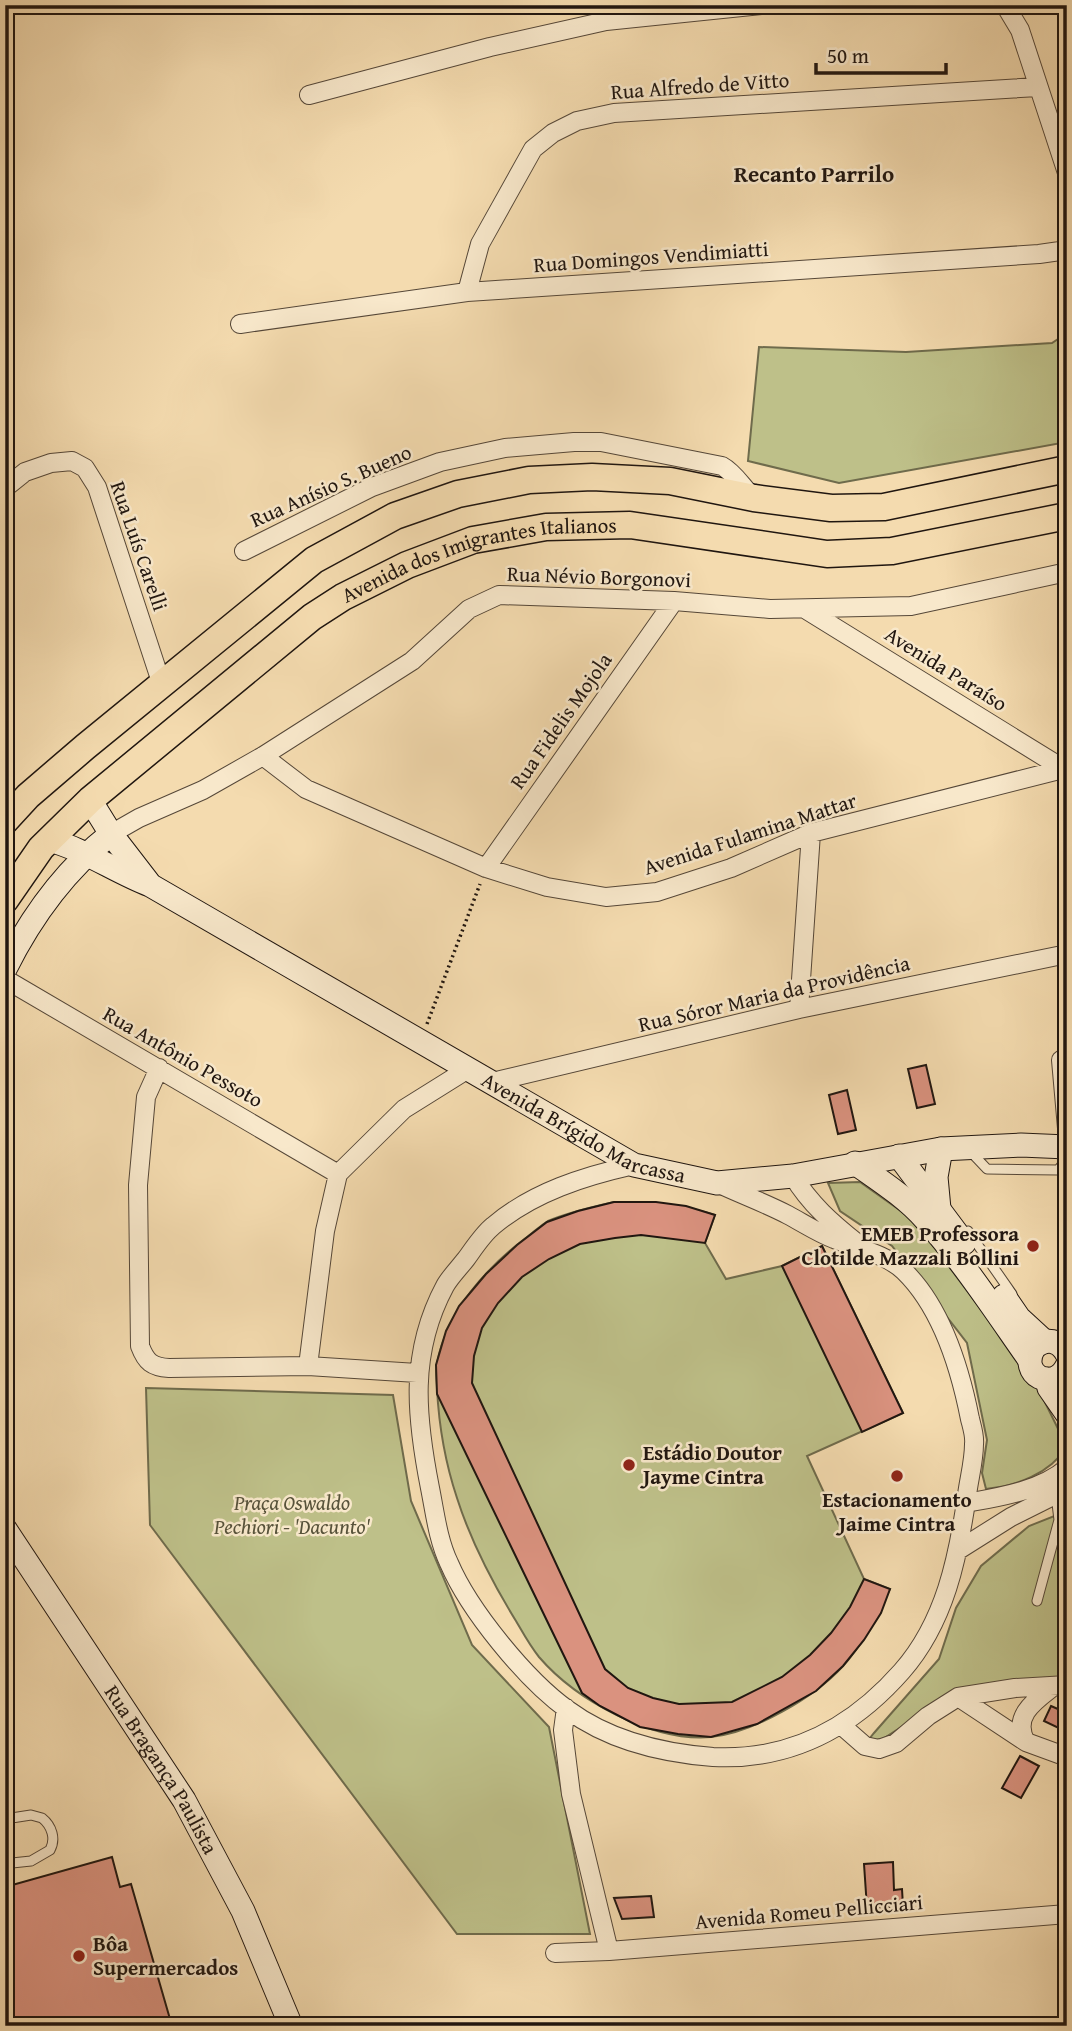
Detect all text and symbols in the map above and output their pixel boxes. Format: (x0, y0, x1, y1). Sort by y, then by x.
scale bar (816, 32, 946, 76)
text: 50 m (827, 40, 869, 71)
street label: Rua Alfredo de Vitto (610, 64, 790, 107)
district label: Recanto Parrilo (734, 157, 894, 190)
street label: Rua Domingos Vendimiatti (532, 233, 770, 280)
street label: Rua Anísio S. Bueno (245, 436, 416, 535)
street label: Rua Luís Carelli (103, 477, 176, 615)
street label: Avenida dos Imigrantes Italianos (336, 509, 617, 610)
street label: Rua Névio Borgonovi (506, 558, 692, 595)
street label: Avenida Paraíso (879, 618, 1014, 719)
street label: Rua Fidelis Mojola (502, 646, 619, 795)
street label: Avenida Fulamina Mattar (639, 784, 861, 883)
street label: Rua Sóror Maria da Providência (635, 947, 913, 1040)
street label: Rua Antônio Pessoto (97, 998, 269, 1115)
street label: Avenida Brígido Marcassa (476, 1064, 688, 1191)
place label: EMEB Professora Clotilde Mazzali Bollini (802, 1218, 1019, 1273)
marker: EMEB Professora Clotilde Mazzali Bollini (1025, 1238, 1041, 1254)
place label: Estádio Doutor Jayme Cintra (640, 1437, 782, 1492)
marker: Estádio Doutor Jayme Cintra (621, 1457, 637, 1473)
marker: Estacionamento Jaime Cintra (889, 1468, 905, 1484)
place label: Estacionamento Jaime Cintra (822, 1484, 972, 1539)
park label: Praça Oswaldo Pechiori - 'Dacunto' (213, 1487, 371, 1542)
street label: Rua Bragança Paulista (97, 1679, 226, 1860)
street label: Avenida Romeu Pellicciari (694, 1886, 924, 1937)
place label: Bôa Supermercados (93, 1928, 238, 1983)
marker: Bôa Supermercados (71, 1948, 87, 1964)

